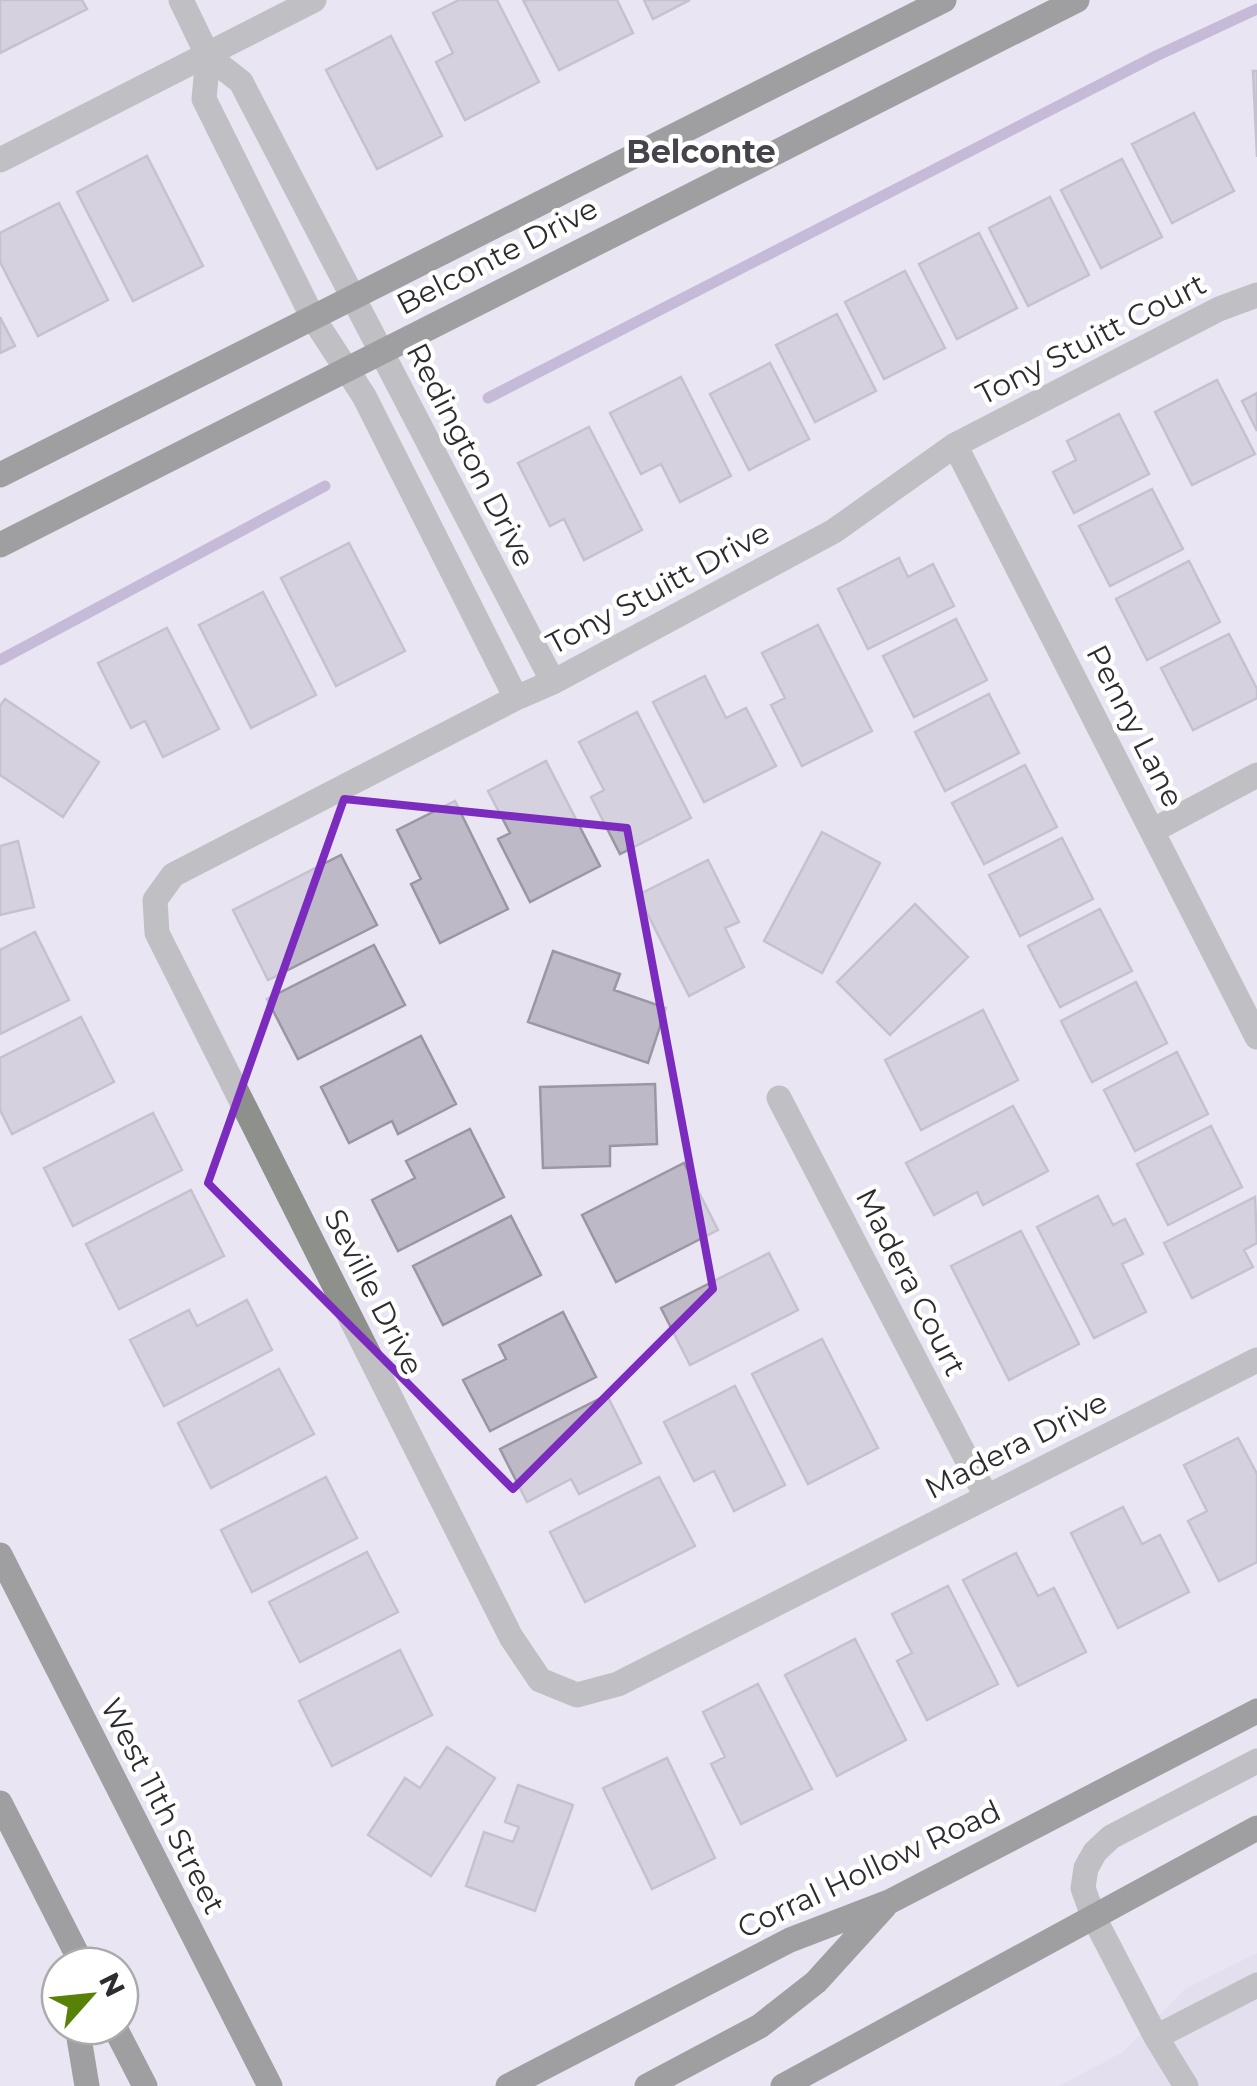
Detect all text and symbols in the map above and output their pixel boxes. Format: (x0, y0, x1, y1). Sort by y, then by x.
district label: Belconte (626, 132, 776, 171)
street label: Belconte Drive (390, 189, 604, 323)
street label: Tony Stuitt Court (970, 265, 1212, 413)
street label: Redington Drive (399, 337, 543, 573)
street label: Tony Stuitt Drive (540, 514, 776, 662)
street label: Penny Lane (1078, 639, 1192, 813)
street label: Madera Court (848, 1182, 974, 1382)
street label: Seville Drive (316, 1203, 432, 1381)
street label: Madera Drive (919, 1383, 1113, 1507)
street label: West 11th Street (93, 1692, 233, 1920)
street label: Corral Hollow Road (732, 1792, 1006, 1946)
north arrow (40, 1946, 140, 2046)
text: N (92, 1967, 133, 2002)

